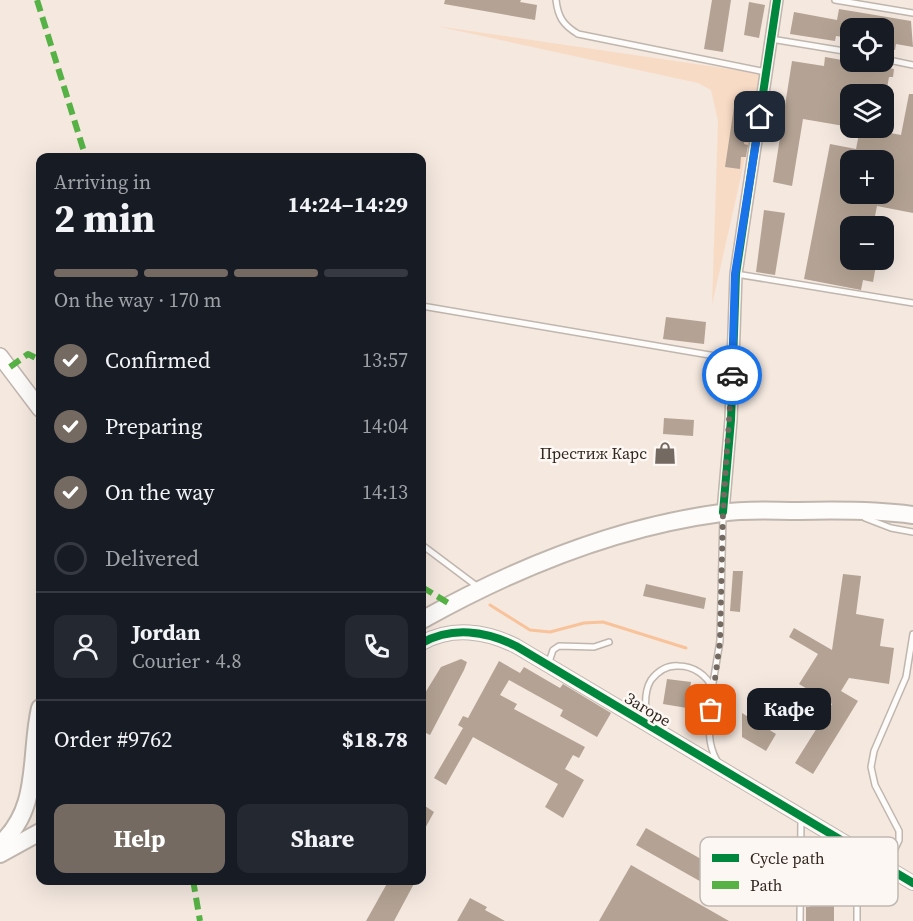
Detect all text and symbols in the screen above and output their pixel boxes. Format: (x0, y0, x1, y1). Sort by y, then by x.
map controls (840, 18, 894, 270)
button: locate (840, 18, 894, 72)
button: layers (840, 84, 894, 138)
pin (734, 91, 785, 142)
icon: home (743, 100, 776, 133)
button: + (840, 150, 894, 204)
text: Arriving in (54, 168, 151, 196)
text: 14:24–14:29 (288, 189, 408, 219)
text: 2 min (54, 192, 155, 245)
button: − (840, 216, 894, 270)
text: On the way · 170 m (54, 286, 221, 314)
icon: check (54, 344, 87, 377)
text: Confirmed (105, 345, 210, 375)
courier (702, 345, 762, 405)
text: 13:57 (362, 346, 408, 374)
icon: car (716, 359, 749, 392)
icon: check (54, 410, 87, 443)
text: Preparing (105, 411, 202, 441)
text: 14:04 (362, 412, 408, 440)
shop icon: Престиж Карс (652, 440, 678, 466)
place label: Престиж Карс (540, 442, 647, 464)
icon: check (54, 476, 87, 509)
text: On the way (105, 477, 214, 507)
text: 14:13 (362, 478, 408, 506)
text: Delivered (105, 543, 199, 573)
button: person (54, 615, 117, 678)
button: phone (345, 615, 408, 678)
text: Jordan (132, 617, 200, 647)
text: Courier · 4.8 (132, 647, 241, 675)
pin (685, 684, 736, 735)
street label: Загоре (621, 687, 675, 731)
callout: Кафе (747, 689, 831, 731)
icon: bag (694, 693, 727, 726)
text: Кафе (763, 695, 815, 723)
text: Order #9762 (54, 724, 172, 754)
text: $18.78 (342, 724, 408, 754)
button: Help (54, 804, 225, 873)
button: Share (237, 804, 408, 873)
legend (700, 837, 898, 906)
text: Cycle path (750, 847, 825, 869)
text: Path (750, 874, 783, 896)

